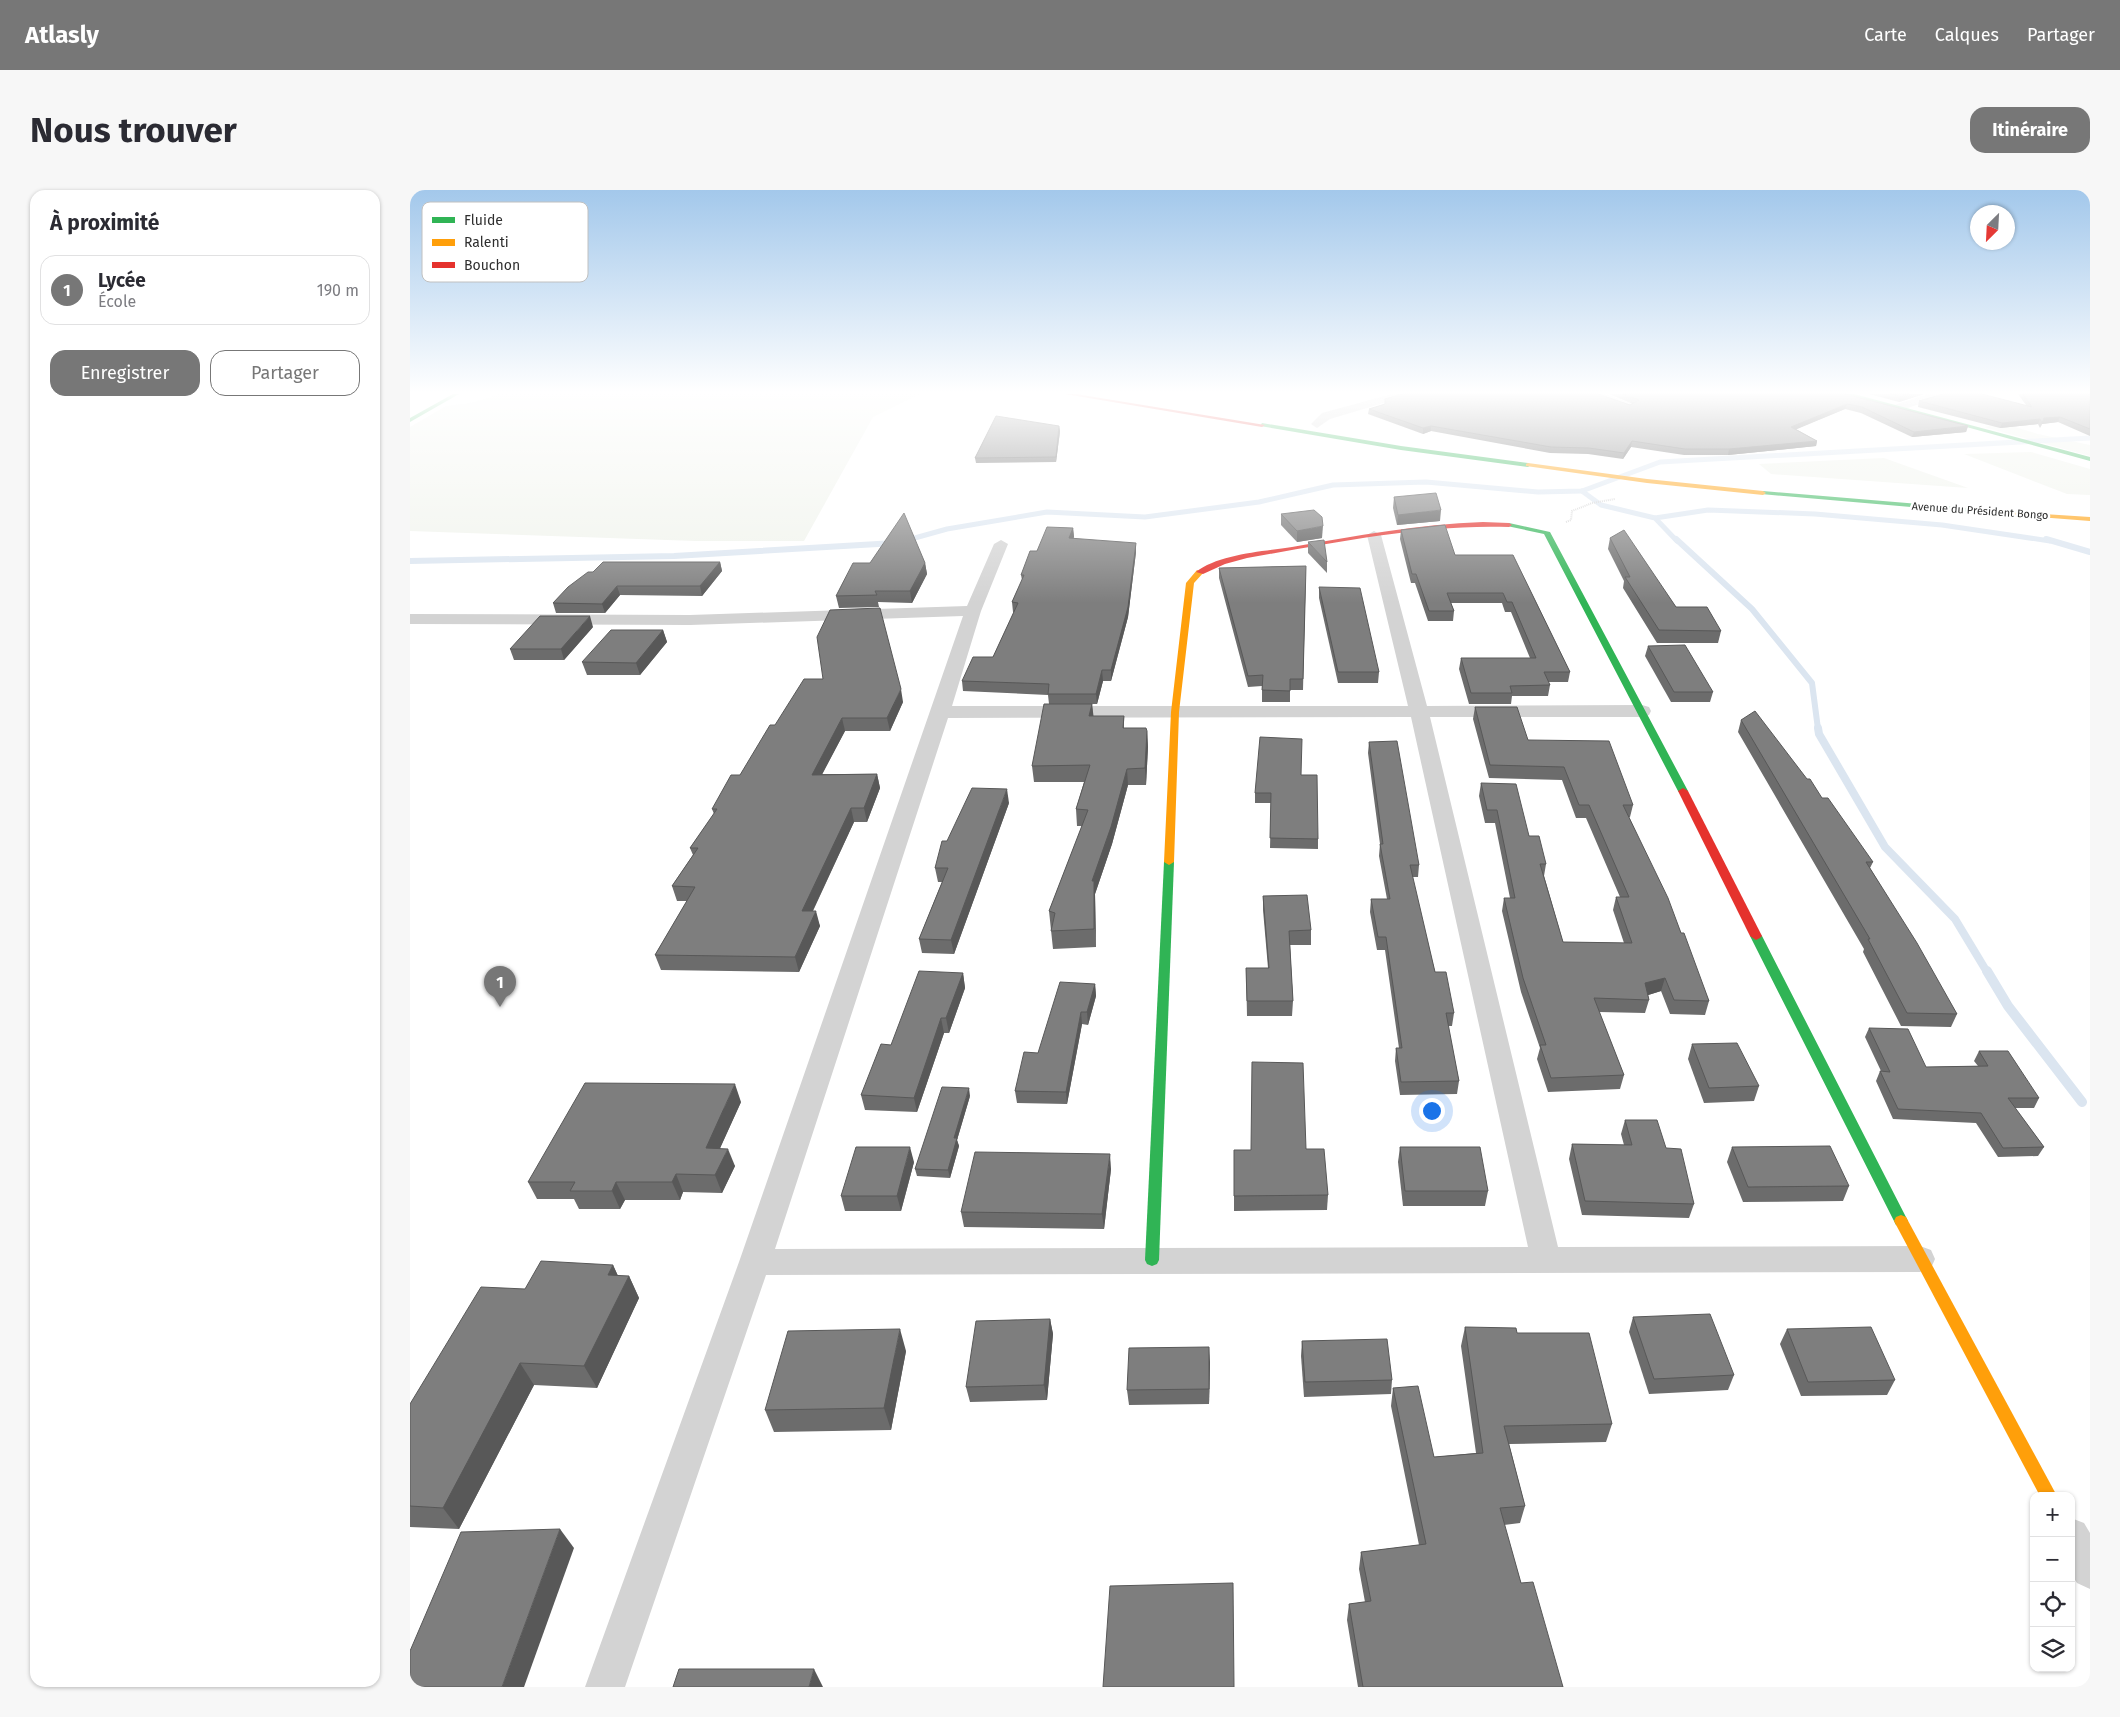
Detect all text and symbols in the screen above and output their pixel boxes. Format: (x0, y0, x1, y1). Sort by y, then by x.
text: Atlasly (25, 21, 99, 49)
text: Carte (1864, 24, 1907, 46)
text: Calques (1935, 24, 1999, 46)
text: Partager (2027, 24, 2095, 46)
button: Itinéraire (1970, 107, 2090, 153)
text: Nous trouver (30, 109, 237, 151)
legend (422, 202, 588, 282)
north arrow (1970, 205, 2015, 250)
text: À proximité (50, 210, 159, 236)
text: Fluide (464, 212, 503, 229)
text: Ralenti (464, 234, 509, 251)
text: Bouchon (464, 257, 520, 274)
text: Lycée (98, 269, 146, 292)
text: 1 (63, 281, 71, 300)
text: 190 m (317, 281, 359, 300)
text: École (98, 292, 136, 311)
button: Enregistrer (50, 350, 200, 396)
button: Partager (210, 350, 360, 396)
street label: Avenue du Président Bongo (1911, 500, 2049, 522)
pin: 1 (484, 966, 516, 1007)
your location (1419, 1098, 1445, 1124)
map controls (2030, 1492, 2075, 1672)
button: + (2030, 1492, 2075, 1537)
button: − (2030, 1537, 2075, 1582)
button: locate (2030, 1582, 2075, 1627)
button: layers (2030, 1627, 2075, 1672)

